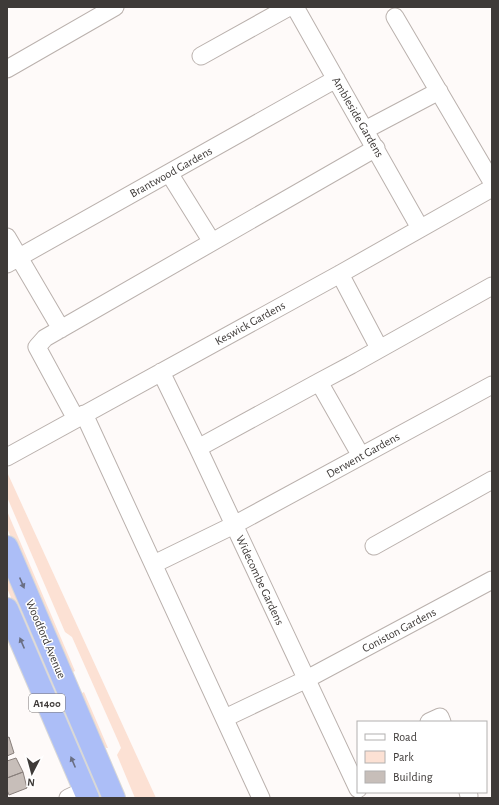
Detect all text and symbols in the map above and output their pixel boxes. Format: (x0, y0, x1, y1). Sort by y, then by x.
street label: Ambleside Gardens (330, 75, 386, 159)
street label: Brantwood Gardens (128, 144, 214, 200)
street label: Keswick Gardens (213, 299, 287, 347)
street label: Derwent Gardens (324, 430, 402, 480)
street label: Widecombe Gardens (234, 533, 286, 627)
one-way arrow (20, 577, 26, 589)
street label: Woodford Avenue (24, 598, 68, 680)
street label: Coniston Gardens (360, 606, 438, 654)
one-way arrow (18, 636, 24, 648)
road number: A1400 (29, 694, 65, 712)
legend (357, 721, 487, 793)
text: Road (393, 731, 417, 743)
text: Park (393, 751, 414, 763)
north arrow (12, 753, 52, 793)
one-way arrow (69, 756, 75, 768)
text: Building (393, 771, 433, 783)
text: N (27, 777, 35, 788)

